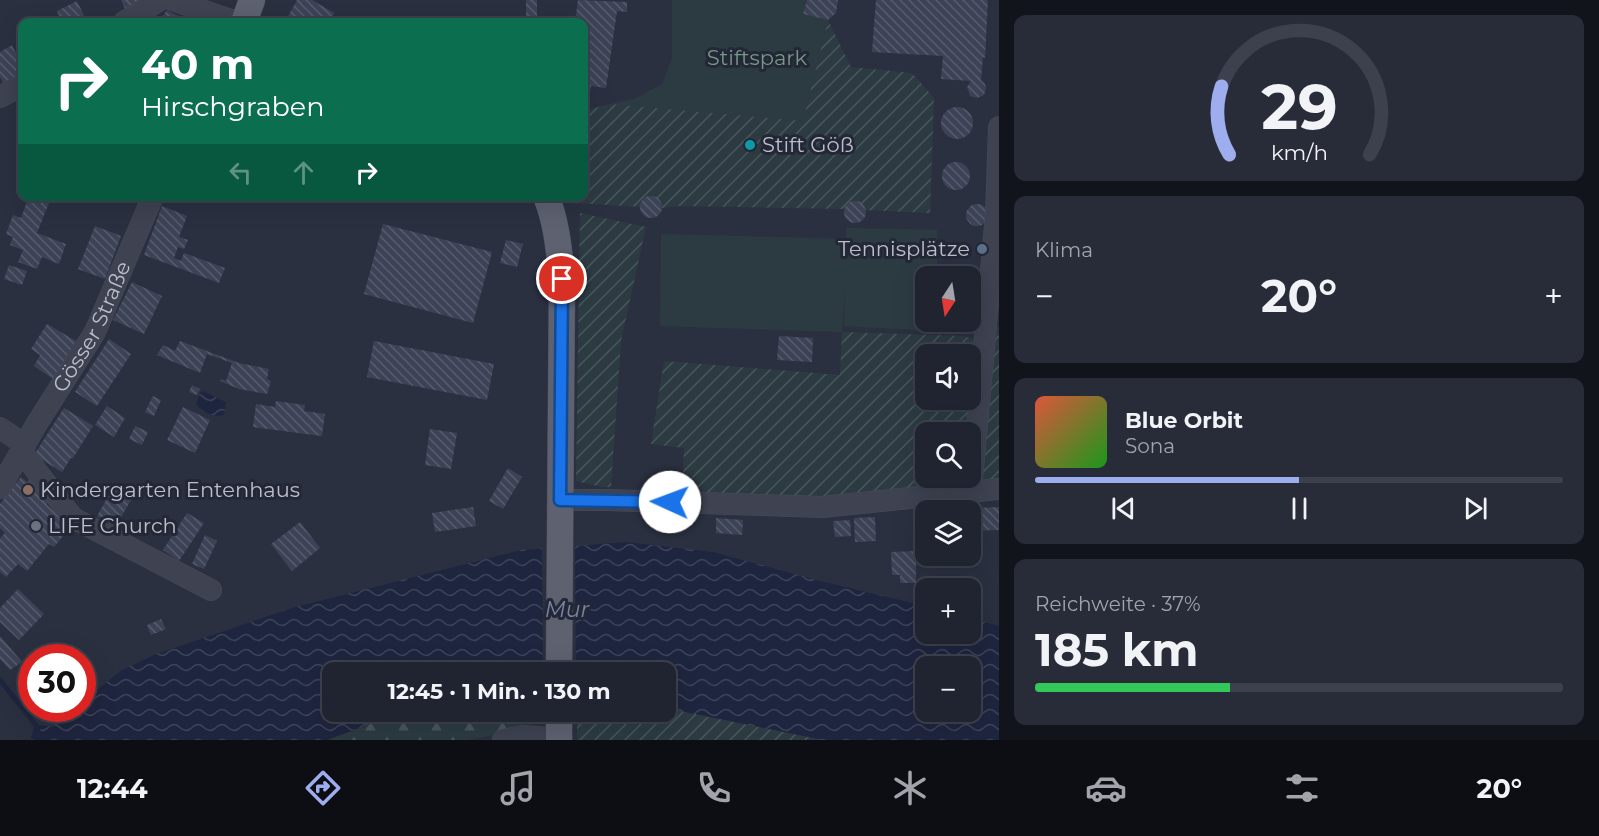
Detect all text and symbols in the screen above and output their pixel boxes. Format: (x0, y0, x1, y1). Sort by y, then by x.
text: 40 m (141, 38, 254, 90)
icon: right (42, 42, 120, 120)
park label: Stiftspark (707, 45, 808, 70)
text: 29 (1261, 69, 1337, 145)
text: Hirschgraben (141, 90, 324, 123)
place label: Stift Göß (762, 132, 854, 157)
marker: Stift Göß (743, 138, 757, 152)
text: km/h (1270, 140, 1328, 166)
icon: left (224, 156, 257, 189)
icon: ahead (287, 156, 320, 189)
icon: right (350, 156, 383, 189)
place label: Tennisplätze (838, 236, 970, 261)
text: Klima (1035, 238, 1093, 262)
marker: Tennisplätze (975, 242, 989, 256)
pin (536, 253, 587, 304)
street label: Gösser Straße (47, 257, 136, 397)
icon: arrive (545, 262, 578, 295)
north arrow (915, 266, 981, 332)
map controls (915, 266, 981, 722)
text: 20° (1261, 268, 1337, 323)
text: − (1035, 276, 1054, 316)
text: + (1544, 276, 1563, 316)
button: sound (915, 344, 981, 410)
text: Blue Orbit (1125, 407, 1243, 434)
button: search (915, 422, 981, 488)
text: Sona (1125, 434, 1175, 458)
position arrow (638, 470, 702, 534)
place label: Kindergarten Entenhaus (40, 477, 300, 502)
marker: Kindergarten Entenhaus (21, 483, 35, 497)
icon: previous (1107, 492, 1140, 525)
icon: pause (1283, 492, 1316, 525)
icon: next (1459, 492, 1492, 525)
button: layers (915, 500, 981, 566)
place label: LIFE Church (48, 513, 177, 538)
marker: LIFE Church (29, 519, 43, 533)
button: + (915, 578, 981, 644)
text: Reichweite · 37% (1035, 592, 1201, 616)
water label: Mur (545, 596, 590, 623)
text: 185 km (1035, 622, 1198, 677)
speed limit sign: 30 (18, 644, 96, 722)
button: − (915, 656, 981, 722)
text: 12:45 · 1 Min. · 130 m (387, 678, 611, 705)
icon: directions (302, 767, 344, 809)
icon: music (497, 767, 539, 809)
icon: phone (693, 767, 735, 809)
icon: climate (889, 767, 931, 809)
icon: car (1085, 767, 1127, 809)
icon: filters (1281, 767, 1323, 809)
text: 12:44 (77, 772, 148, 805)
text: 20° (1477, 772, 1522, 805)

